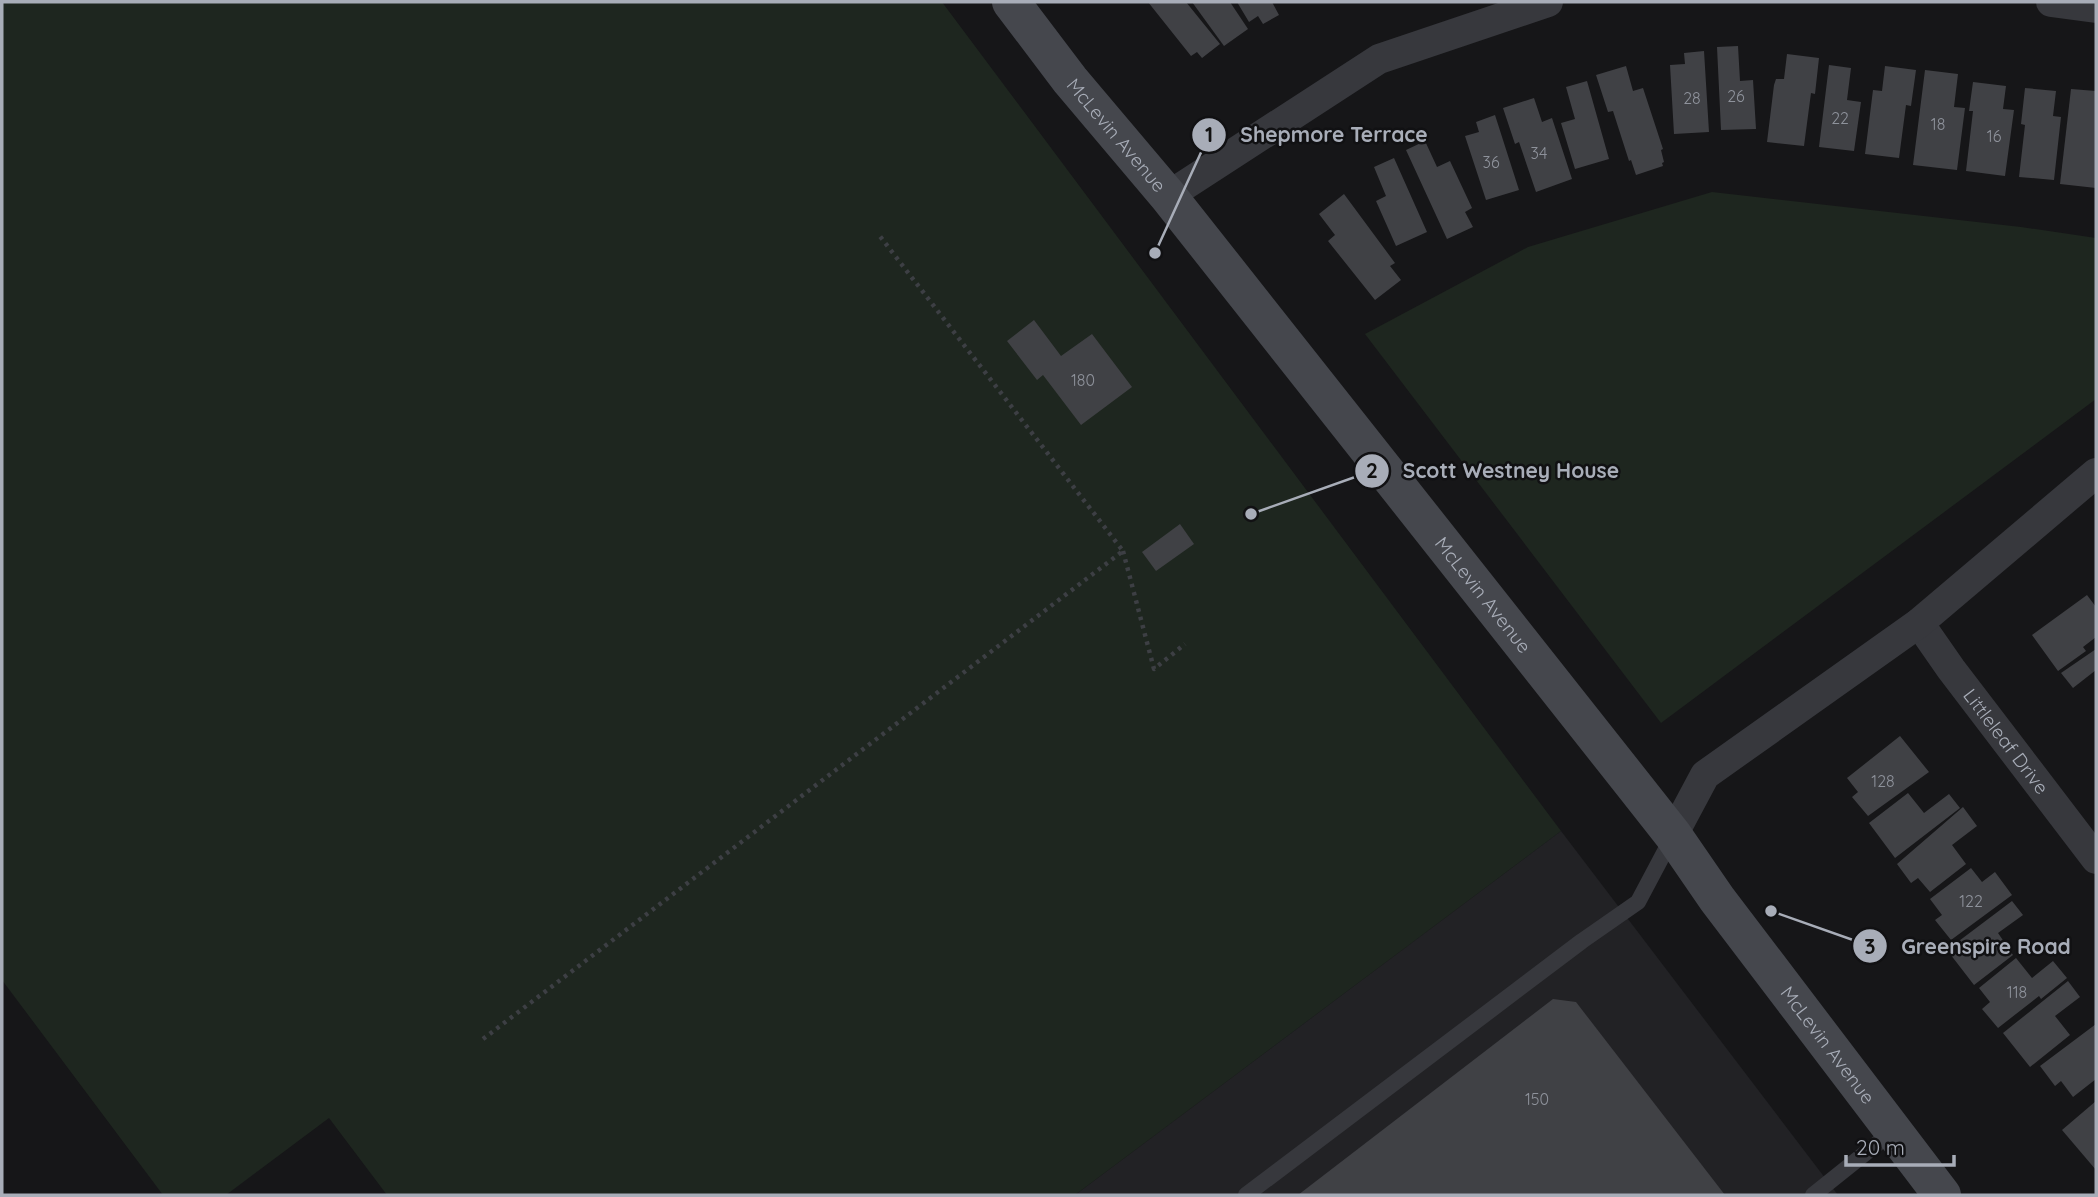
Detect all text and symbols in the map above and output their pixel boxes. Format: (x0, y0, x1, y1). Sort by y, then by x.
street label: McLevin Avenue (1062, 73, 1171, 197)
house number: 26 (1727, 86, 1745, 106)
house number: 28 (1683, 88, 1701, 108)
house number: 22 (1831, 108, 1849, 128)
callout: Shepmore Terrace (1191, 114, 1441, 156)
house number: 18 (1931, 114, 1945, 134)
text: 1 (1205, 121, 1213, 147)
text: Shepmore Terrace (1240, 121, 1428, 147)
house number: 16 (1987, 126, 2002, 146)
house number: 34 (1531, 143, 1547, 163)
house number: 36 (1483, 152, 1500, 172)
house number: 180 (1071, 370, 1095, 390)
callout: Scott Westney House (1354, 450, 1633, 492)
text: 2 (1366, 457, 1378, 483)
text: Scott Westney House (1403, 457, 1619, 483)
street label: McLevin Avenue (1430, 532, 1537, 658)
street label: Littleleaf Drive (1958, 684, 2054, 799)
house number: 128 (1871, 771, 1895, 791)
house number: 122 (1959, 891, 1983, 911)
callout: Greenspire Road (1853, 925, 2085, 967)
text: 3 (1864, 933, 1876, 959)
text: Greenspire Road (1901, 933, 2071, 959)
street label: McLevin Avenue (1775, 981, 1880, 1109)
house number: 118 (2007, 982, 2027, 1002)
house number: 150 (1525, 1089, 1549, 1109)
scale bar (1846, 1124, 1954, 1168)
text: 20 m (1856, 1134, 1905, 1160)

